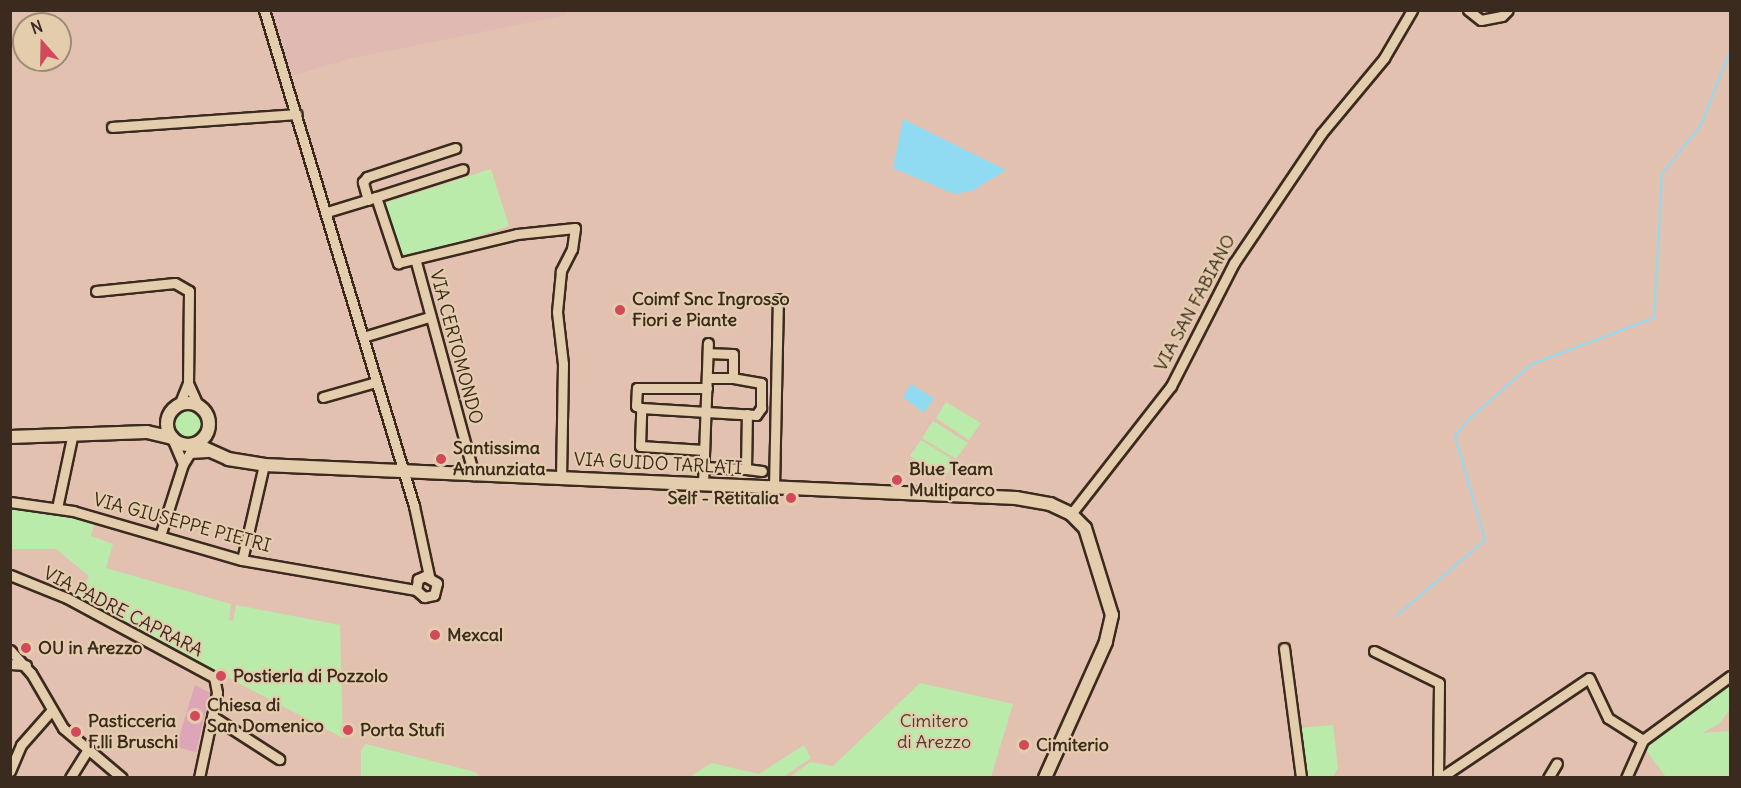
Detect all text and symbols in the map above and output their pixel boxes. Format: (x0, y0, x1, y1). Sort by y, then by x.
north arrow (12, 12, 72, 72)
text: N (28, 16, 45, 38)
street label: VIA SAN FABIANO (1150, 231, 1240, 375)
street label: VIA CERTOMONDO (425, 268, 487, 426)
place label: Coimf Snc Ingrosso Fiori e Piante (632, 289, 790, 332)
marker: Coimf Snc Ingrosso Fiori e Piante (613, 303, 627, 317)
place label: Santissima Annunziata (453, 438, 546, 480)
street label: VIA GUIDO TARLATI (573, 449, 743, 479)
marker: Santissima Annunziata (434, 452, 448, 466)
place label: Blue Team Multiparco (909, 459, 995, 502)
marker: Blue Team Multiparco (890, 473, 904, 487)
place label: Self - Retitalia (668, 487, 779, 509)
street label: VIA GIUSEPPE PIETRI (91, 489, 273, 557)
marker: Self - Retitalia (784, 491, 798, 505)
street label: VIA PADRE CAPRARA (40, 562, 206, 662)
place label: Mexcal (447, 624, 503, 646)
marker: Mexcal (428, 628, 442, 642)
place label: OU in Arezzo (38, 637, 142, 659)
marker: OU in Arezzo (19, 641, 33, 655)
place label: Postierla di Pozzolo (233, 665, 388, 687)
marker: Postierla di Pozzolo (214, 669, 228, 683)
place label: Chiesa di San Domenico (207, 695, 324, 738)
marker: Chiesa di San Domenico (188, 709, 202, 723)
place label: Pasticceria F.lli Bruschi (88, 711, 178, 754)
park label: Cimitero di Arezzo (897, 711, 971, 754)
place label: Porta Stufi (360, 719, 445, 741)
marker: Porta Stufi (341, 723, 355, 737)
marker: Pasticceria F.lli Bruschi (69, 725, 83, 739)
place label: Cimiterio (1036, 734, 1109, 756)
marker: Cimiterio (1017, 738, 1031, 752)

